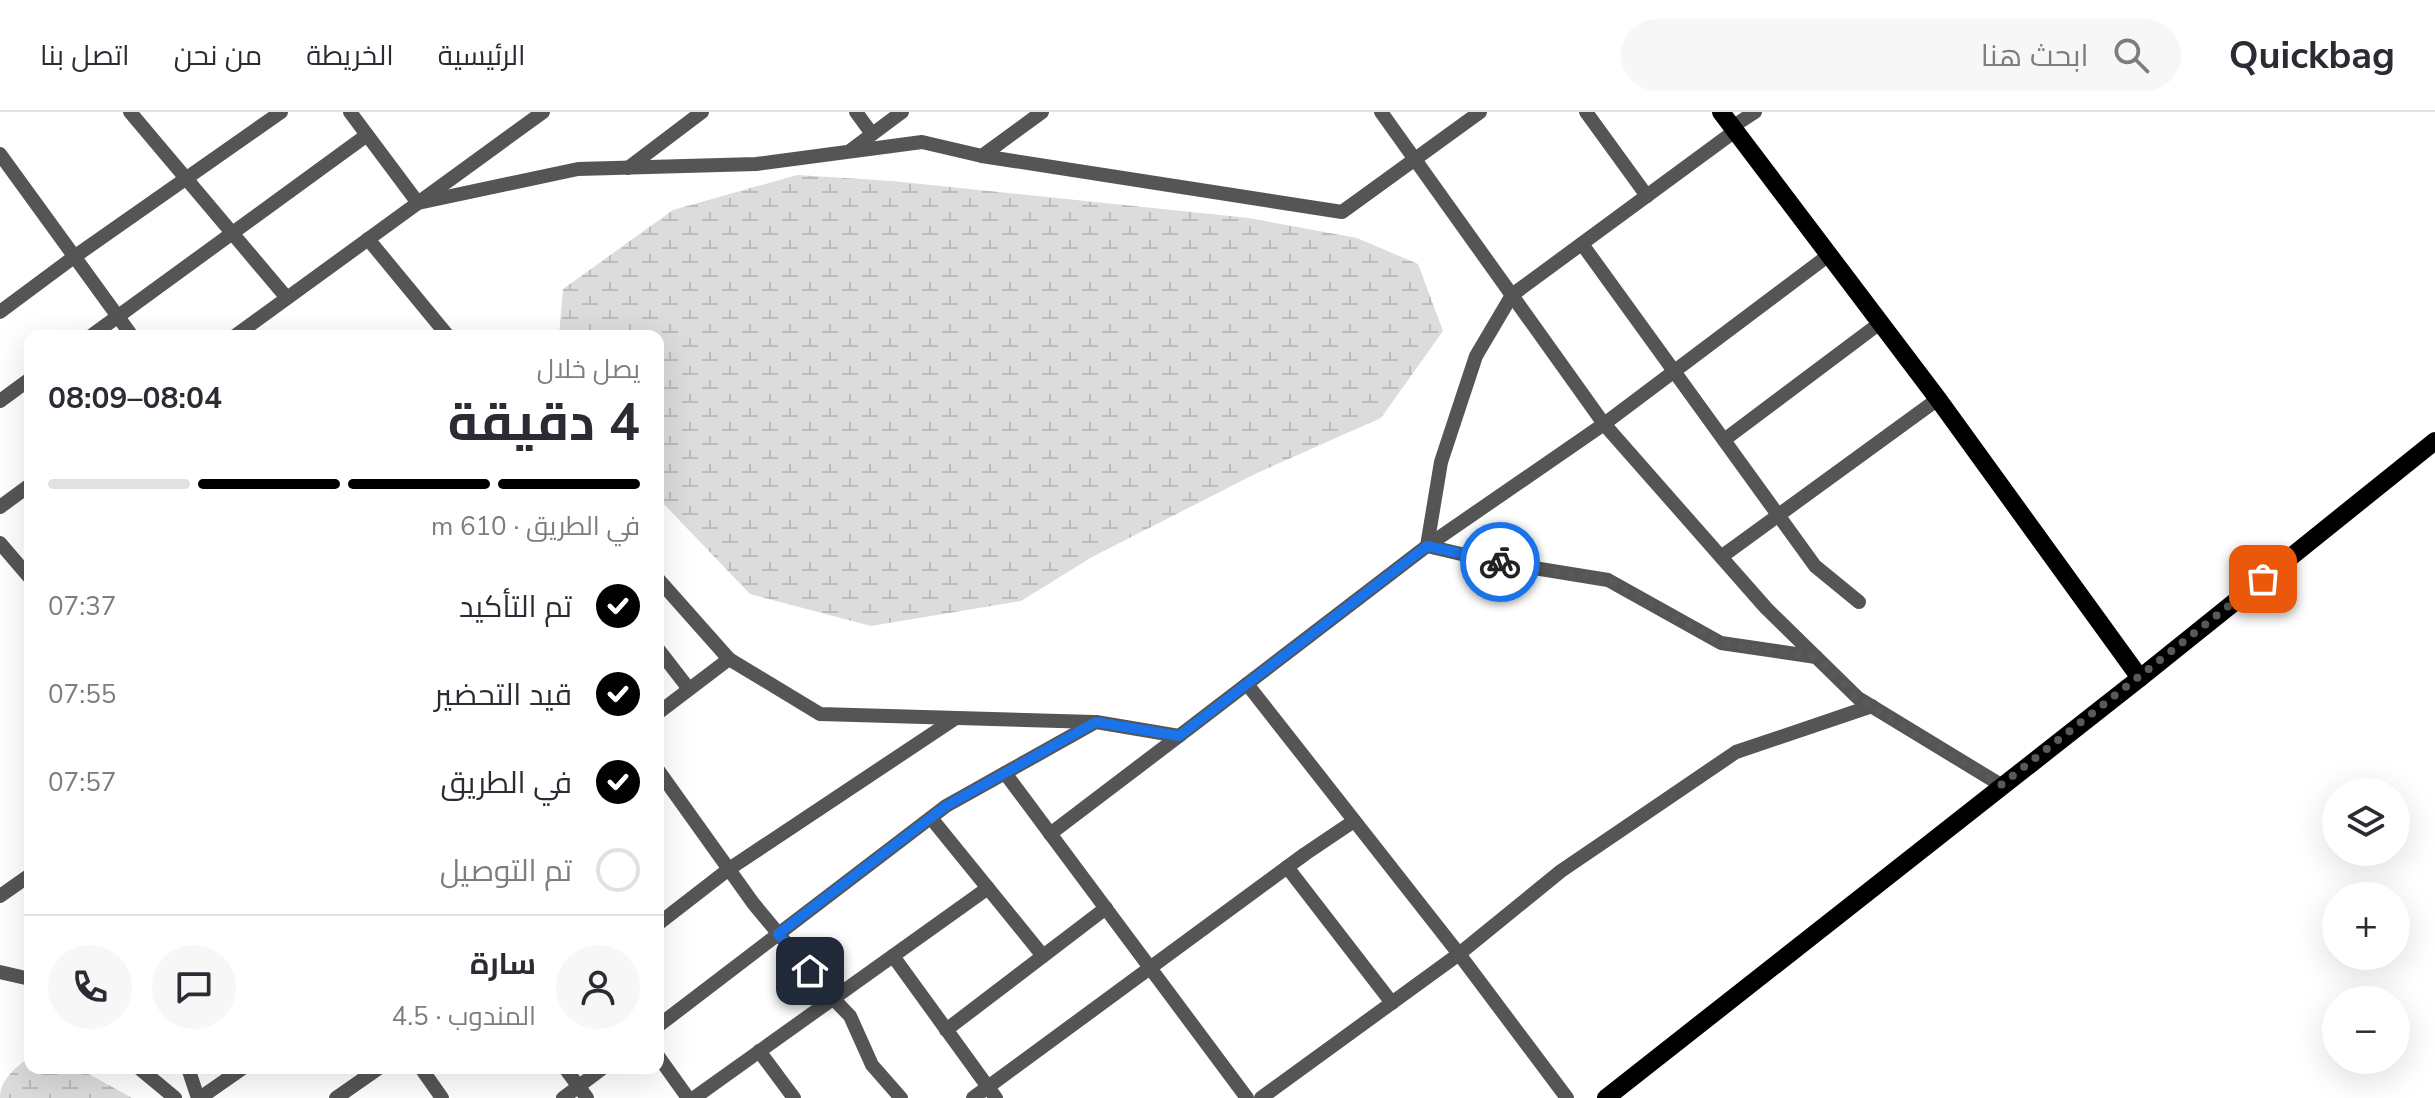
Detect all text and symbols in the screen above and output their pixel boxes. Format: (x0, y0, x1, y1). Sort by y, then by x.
search box (1621, 19, 2181, 91)
text: Quickbag (2229, 30, 2395, 81)
icon: search (2109, 33, 2153, 77)
text: ابحث هنا (1981, 36, 2089, 77)
text: اتصل بنا (40, 37, 130, 75)
text: من نحن (174, 37, 262, 75)
text: الخريطة (306, 37, 394, 75)
text: الرئيسية (438, 37, 526, 75)
text: يصل خلال (537, 352, 640, 387)
text: 08:04–08:09 (48, 378, 222, 419)
text: 4 دقيقة (448, 387, 640, 458)
text: في الطريق · 610 m (431, 509, 640, 544)
courier (1460, 522, 1540, 602)
icon: bike (1478, 540, 1522, 584)
pin (2229, 545, 2297, 613)
icon: bag (2241, 557, 2285, 601)
icon: check (596, 584, 640, 628)
text: تم التأكيد (459, 587, 572, 628)
text: 07:37 (48, 589, 116, 624)
icon: check (596, 672, 640, 716)
text: قيد التحضير (435, 675, 572, 716)
text: 07:55 (48, 677, 116, 712)
icon: check (596, 760, 640, 804)
text: في الطريق (440, 763, 572, 804)
text: 07:57 (48, 765, 116, 800)
map controls (2322, 778, 2410, 1074)
button: layers (2322, 778, 2410, 866)
text: تم التوصيل (440, 851, 572, 892)
button: + (2322, 882, 2410, 970)
pin (776, 937, 844, 1005)
text: سارة (470, 944, 536, 985)
button: phone (48, 945, 132, 1029)
button: chat (152, 945, 236, 1029)
button: person (556, 945, 640, 1029)
icon: home (788, 949, 832, 993)
button: − (2322, 986, 2410, 1074)
text: المندوب · 4.5 (392, 999, 536, 1034)

